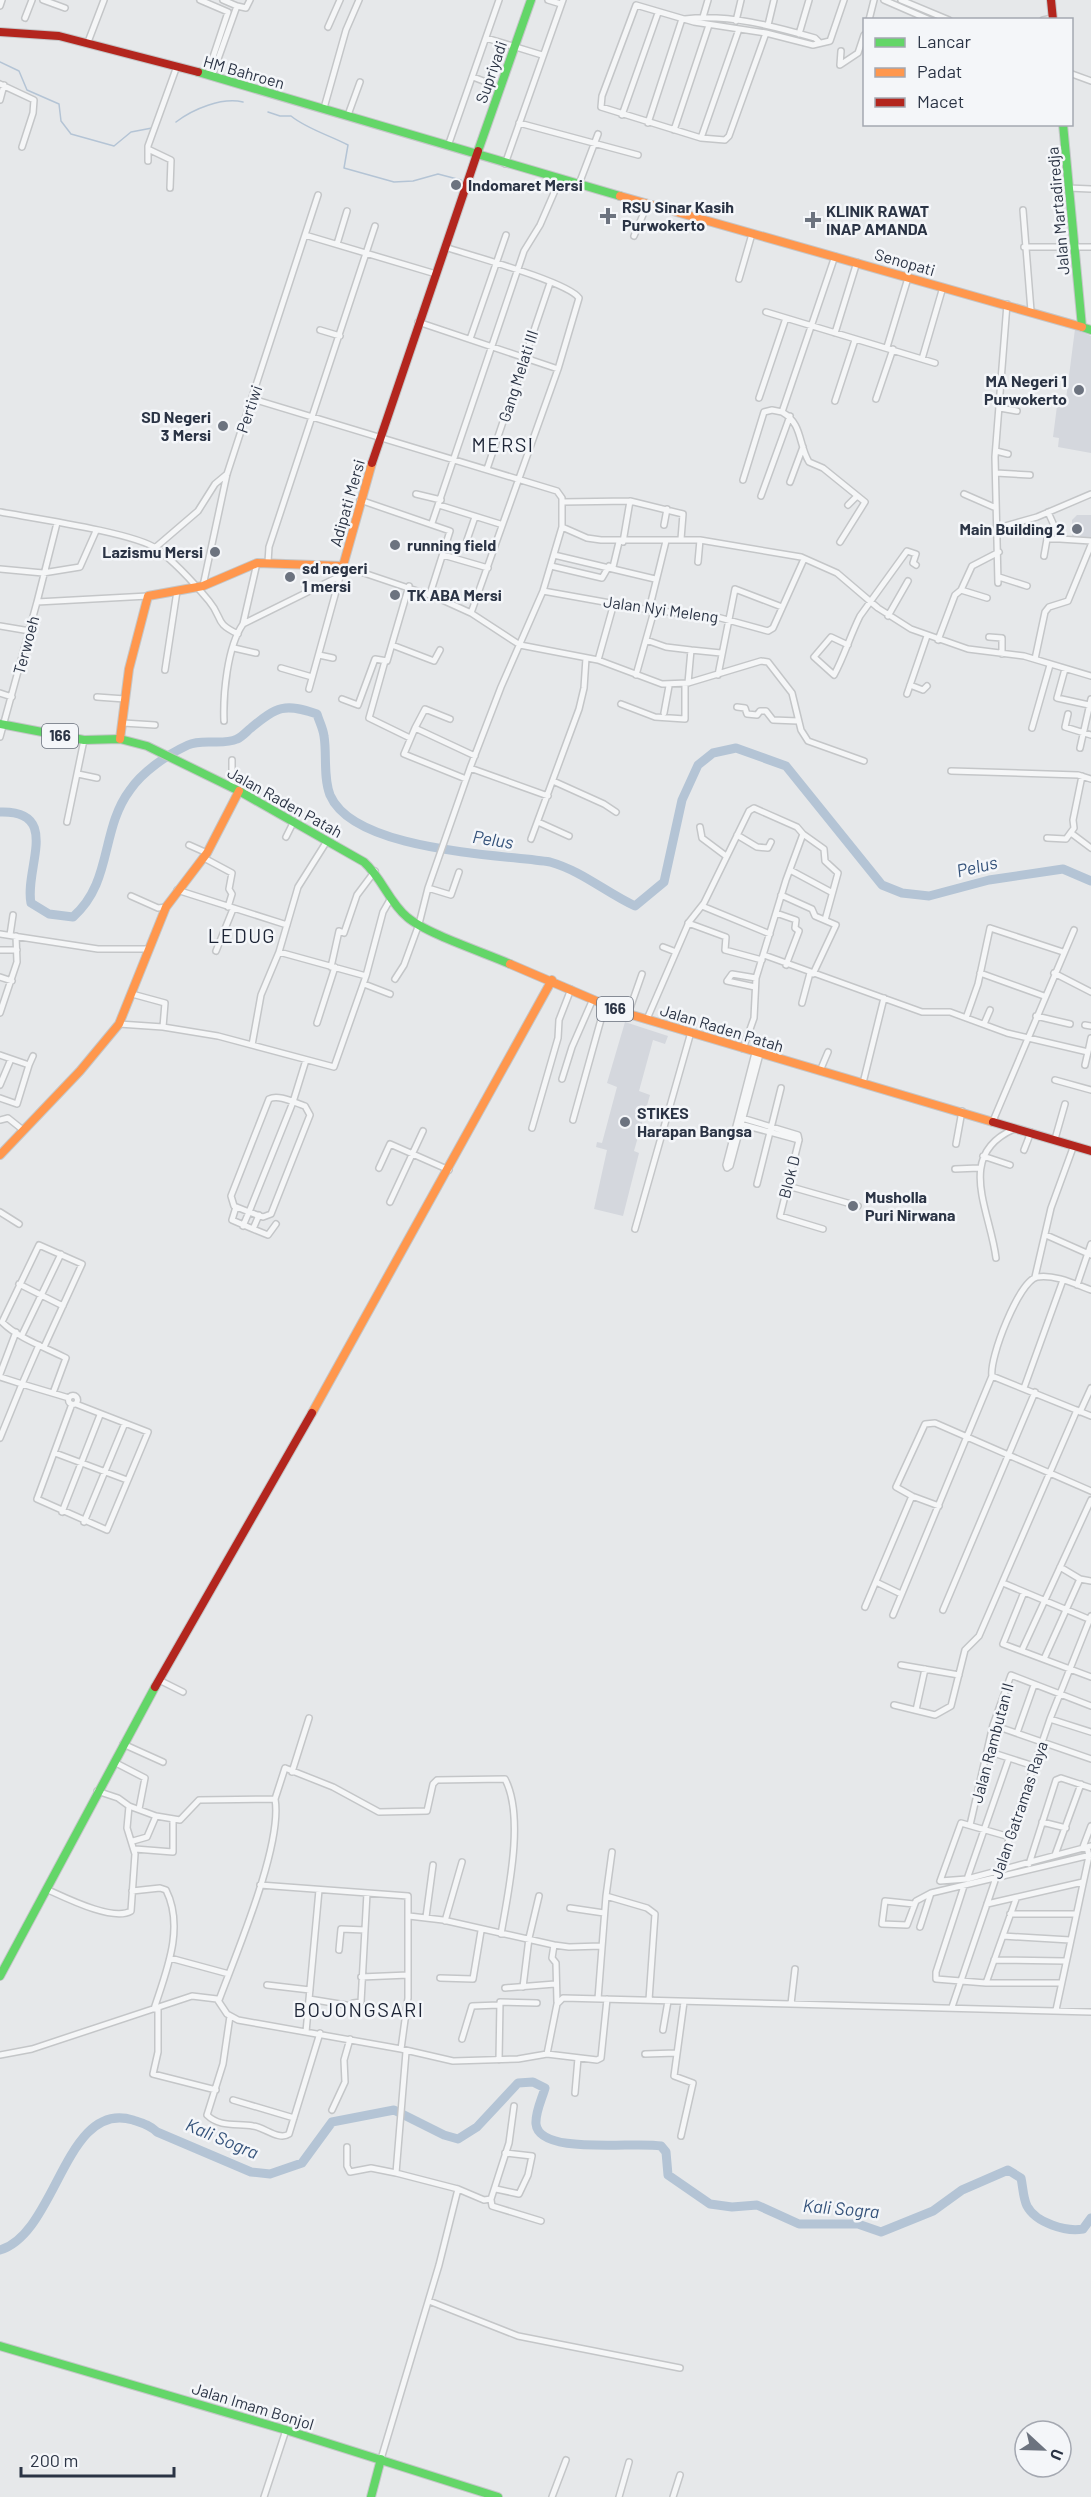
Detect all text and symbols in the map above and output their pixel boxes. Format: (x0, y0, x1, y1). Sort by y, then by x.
legend (863, 18, 1073, 126)
text: Lancar (917, 30, 972, 52)
street label: Supriyadi (471, 38, 510, 106)
street label: HM Bahroen (201, 51, 287, 92)
text: Padat (917, 60, 962, 82)
text: Macet (917, 90, 964, 112)
street label: Jalan Martadiredja (1042, 146, 1073, 276)
place label: Indomaret Mersi (468, 175, 583, 194)
marker: Indomaret Mersi (449, 178, 463, 192)
place label: RSU Sinar Kasih Purwokerto (622, 197, 734, 234)
place label: KLINIK RAWAT INAP AMANDA (826, 201, 929, 238)
marker: RSU Sinar Kasih Purwokerto (599, 207, 617, 225)
marker: KLINIK RAWAT INAP AMANDA (804, 211, 822, 229)
street label: Senopati (873, 244, 938, 279)
street label: Gang Melati III (494, 327, 541, 424)
place label: MA Negeri 1 Purwokerto (984, 371, 1067, 408)
street label: Pertiwi (232, 382, 266, 435)
marker: MA Negeri 1 Purwokerto (1072, 383, 1086, 397)
place label: SD Negeri 3 Mersi (141, 407, 211, 444)
marker: SD Negeri 3 Mersi (216, 419, 230, 433)
district label: MERSI (472, 432, 535, 456)
street label: Adipati Mersi (325, 457, 368, 549)
place label: Main Building 2 (960, 519, 1065, 538)
marker: Main Building 2 (1070, 522, 1084, 536)
place label: running field (407, 535, 496, 554)
marker: running field (388, 538, 402, 552)
place label: Lazismu Mersi (102, 542, 203, 561)
marker: Lazismu Mersi (208, 545, 222, 559)
place label: sd negeri 1 mersi (302, 558, 368, 595)
marker: sd negeri 1 mersi (283, 570, 297, 584)
place label: TK ABA Mersi (407, 585, 502, 604)
marker: TK ABA Mersi (388, 588, 402, 602)
street label: Jalan Nyi Meleng (602, 591, 720, 626)
street label: Terwoeh (9, 613, 42, 676)
road number: 166 (42, 724, 78, 748)
street label: Jalan Raden Patah (225, 762, 346, 841)
water label: Pelus (471, 825, 515, 853)
water label: Pelus (954, 851, 999, 881)
district label: LEDUG (208, 923, 276, 947)
road number: 166 (597, 997, 633, 1021)
street label: Jalan Raden Patah (658, 1000, 786, 1055)
place label: STIKES Harapan Bangsa (637, 1103, 752, 1140)
marker: STIKES Harapan Bangsa (618, 1115, 632, 1129)
street label: Blok D (774, 1153, 803, 1200)
place label: Musholla Puri Nirwana (865, 1187, 955, 1224)
marker: Musholla Puri Nirwana (846, 1199, 860, 1213)
street label: Jalan Rambutan II (966, 1681, 1017, 1805)
street label: Jalan Gatramas Raya (986, 1739, 1051, 1881)
district label: BOJONGSARI (293, 1997, 425, 2021)
water label: Kali Sogra (183, 2113, 262, 2163)
water label: Kali Sogra (802, 2194, 880, 2222)
street label: Jalan Imam Bonjol (190, 2378, 317, 2433)
north arrow (1013, 2419, 1073, 2479)
scale bar (21, 2440, 174, 2478)
text: U (1047, 2447, 1068, 2463)
text: 200 m (30, 2449, 78, 2471)

